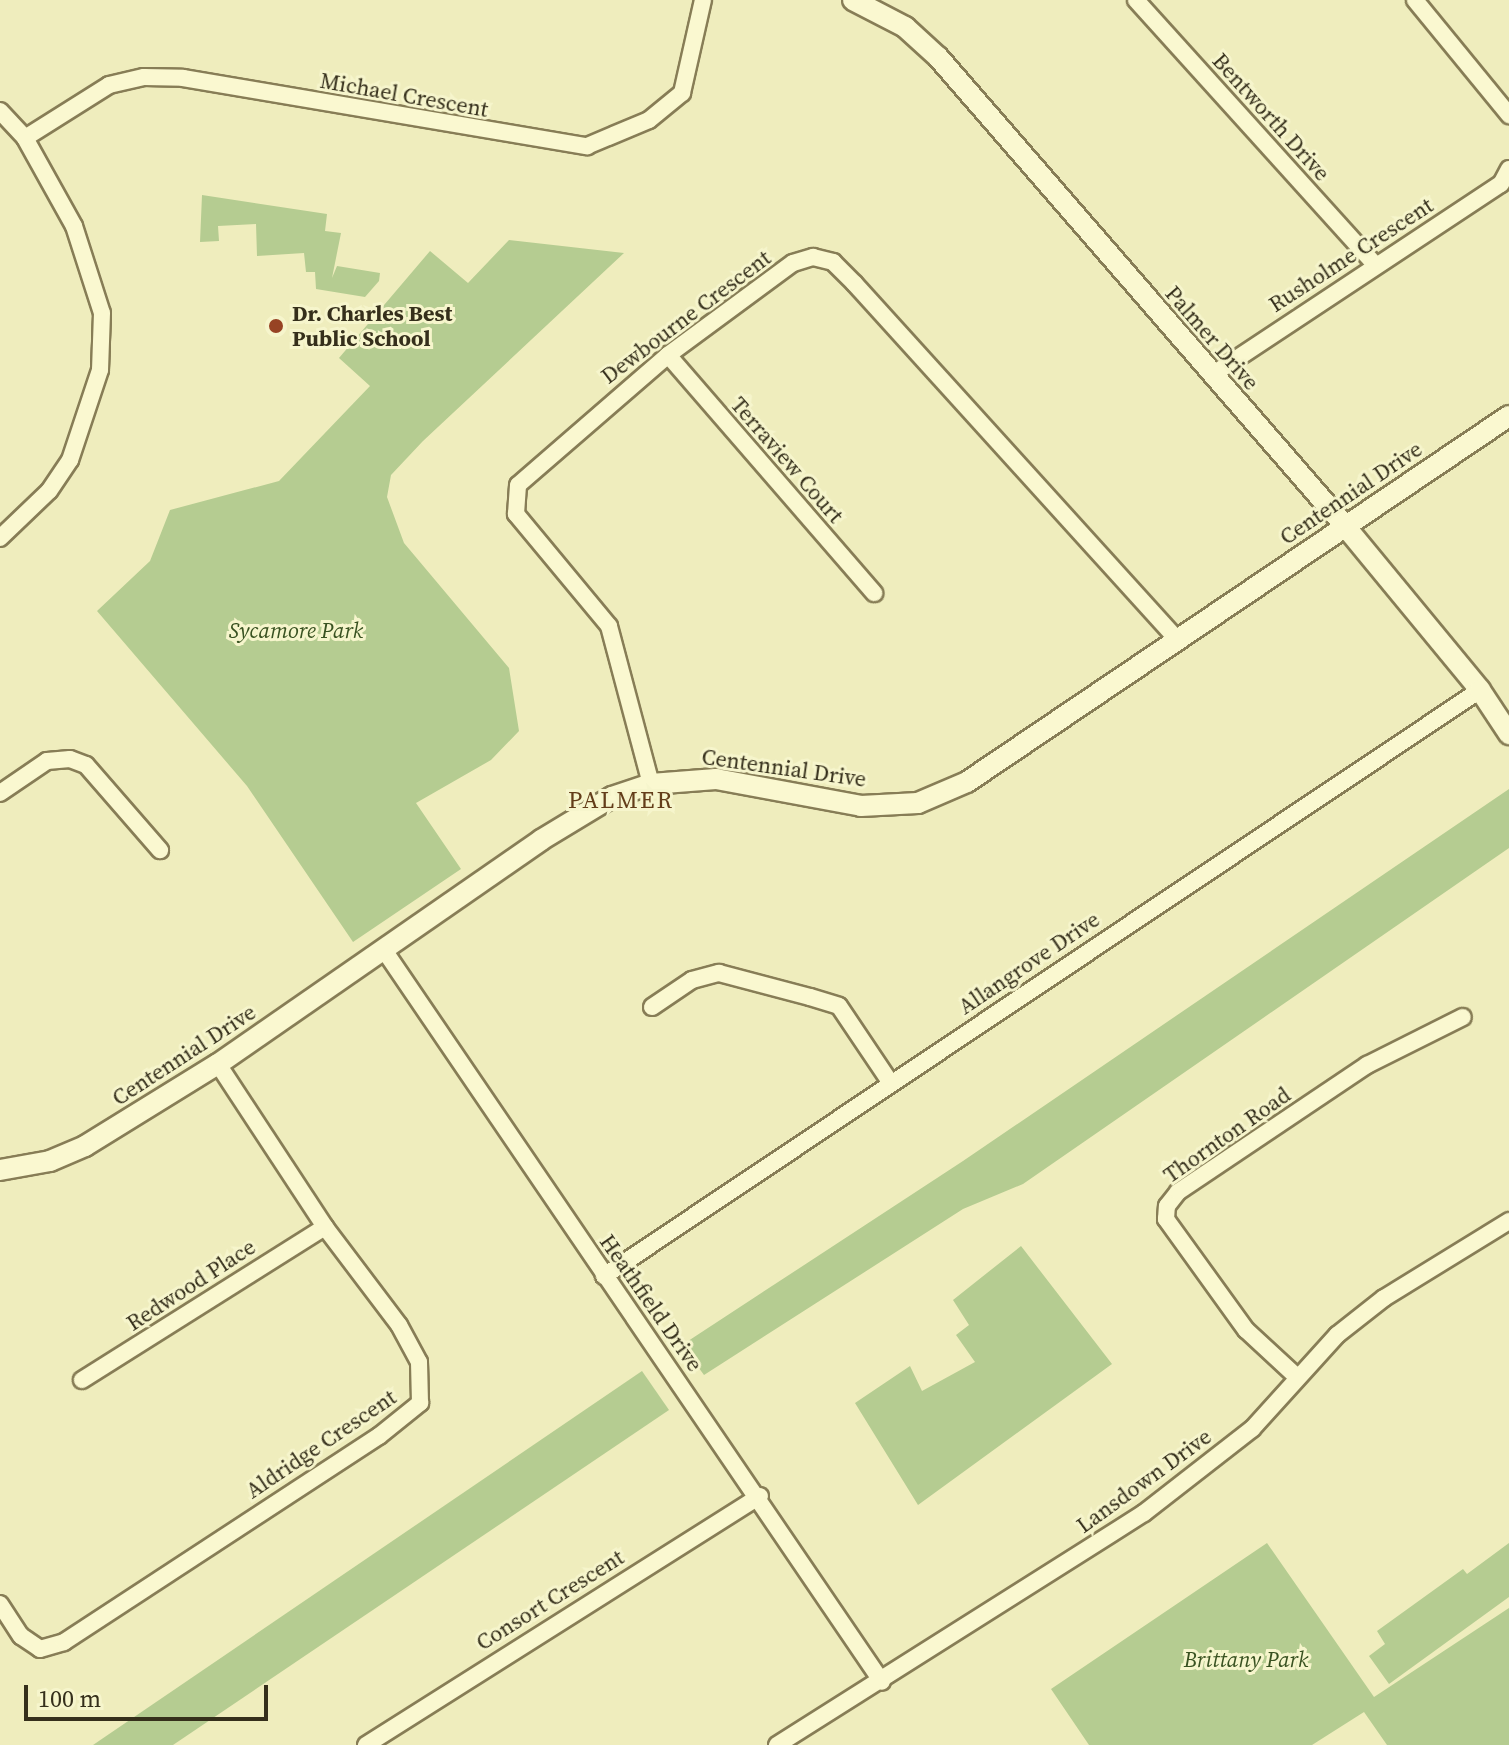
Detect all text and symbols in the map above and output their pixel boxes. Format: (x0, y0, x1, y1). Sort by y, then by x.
street label: Bentworth Drive (1207, 48, 1335, 186)
street label: Michael Crescent (318, 67, 490, 123)
street label: Rusholme Crescent (1264, 192, 1438, 318)
street label: Dewbourne Crescent (596, 245, 776, 389)
street label: Palmer Drive (1160, 281, 1264, 395)
place label: Dr. Charles Best Public School (292, 300, 452, 352)
marker: Dr. Charles Best Public School (267, 317, 285, 335)
street label: Terraview Court (725, 392, 849, 528)
street label: Centennial Drive (1275, 436, 1427, 550)
park label: Sycamore Park (229, 618, 363, 644)
street label: Centennial Drive (700, 743, 868, 793)
district label: PALMER (568, 786, 674, 814)
street label: Allangrove Drive (953, 906, 1105, 1020)
street label: Centennial Drive (107, 999, 261, 1111)
street label: Thornton Road (1159, 1082, 1295, 1188)
street label: Heathfield Drive (594, 1229, 708, 1377)
street label: Redwood Place (122, 1234, 260, 1336)
street label: Aldridge Crescent (241, 1384, 401, 1504)
street label: Lansdown Drive (1072, 1423, 1216, 1539)
street label: Consort Crescent (471, 1544, 629, 1656)
park label: Brittany Park (1184, 1647, 1308, 1673)
scale bar (28, 1669, 272, 1719)
text: 100 m (38, 1682, 101, 1715)

